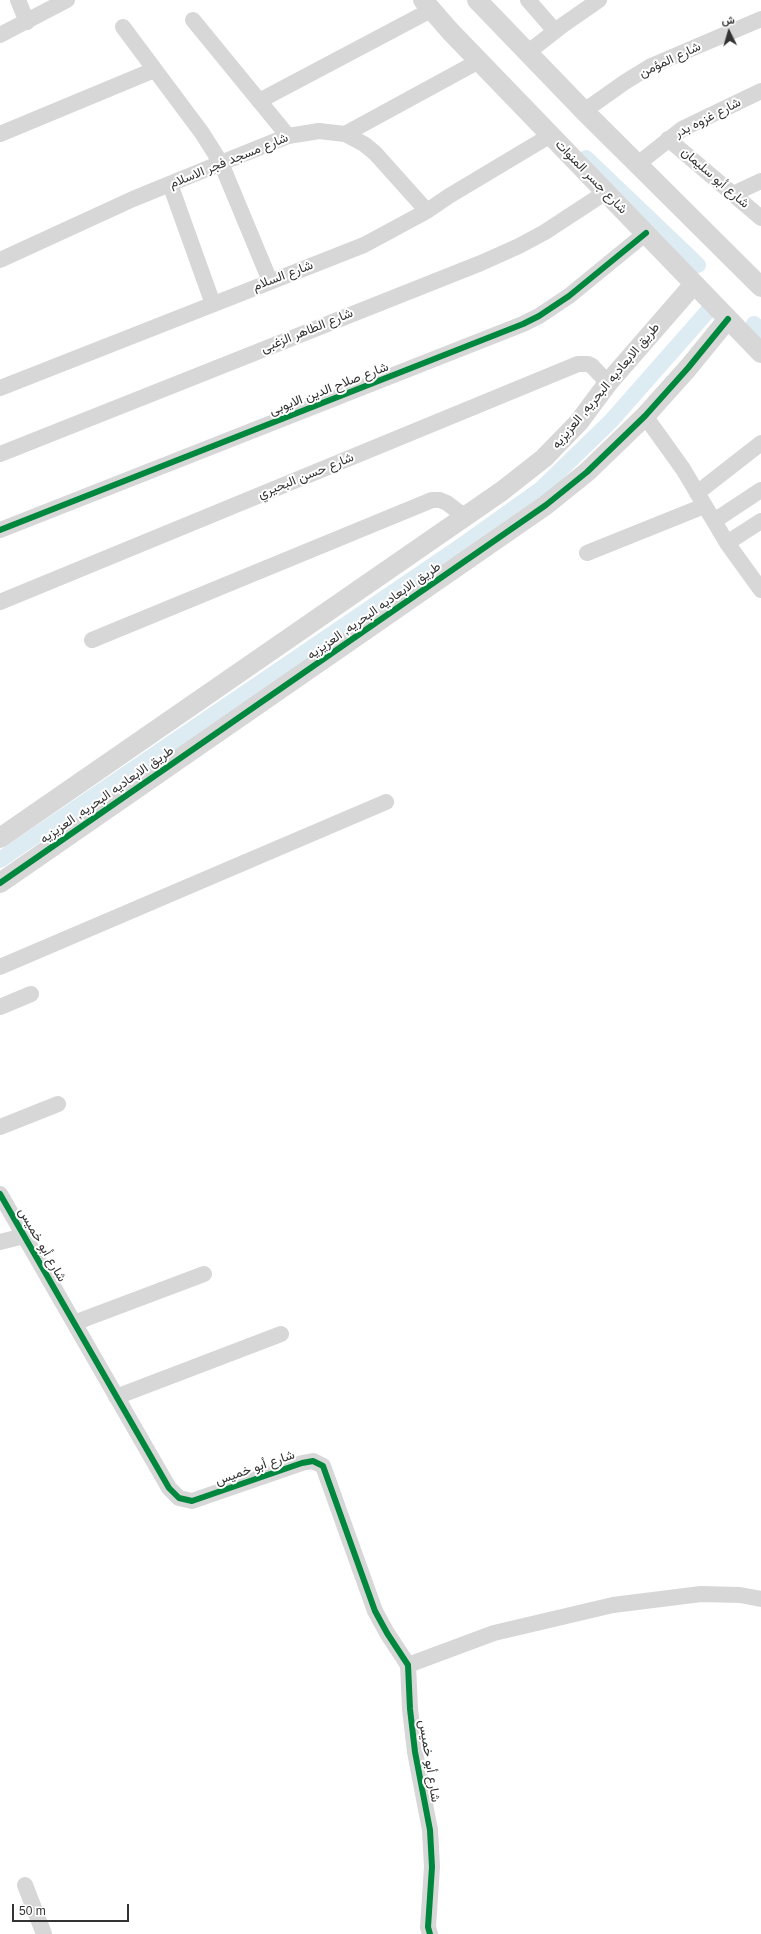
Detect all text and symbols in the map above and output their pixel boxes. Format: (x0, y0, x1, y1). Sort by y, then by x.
north arrow (709, 12, 749, 52)
text: ش (721, 13, 735, 27)
street label: شارع المؤمن (637, 39, 703, 81)
street label: شارع غزوه بدر (672, 95, 744, 141)
street label: شارع مسجد فجر الاسلام (167, 130, 291, 192)
street label: شارع جسر المنوات (552, 137, 630, 217)
street label: شارع أبو سليمان (678, 144, 752, 212)
street label: شارع السلام (251, 257, 315, 295)
street label: شارع الطاهر الزغبى (259, 305, 355, 357)
street label: طريق الابعاديه البحريه, العزيزيه (549, 320, 663, 452)
street label: شارع صلاح الدين الايوبى (267, 359, 391, 419)
street label: شارع حسن البحيري (256, 450, 356, 502)
street label: طريق الابعاديه البحريه, العزيزيه (304, 559, 444, 663)
street label: طريق الابعاديه البحريه, العزيزيه (37, 743, 177, 847)
street label: شارع أبو خميس (15, 1205, 69, 1285)
street label: شارع أبو خميس (213, 1447, 297, 1489)
street label: شارع أبو خميس (415, 1719, 443, 1803)
scale bar (14, 1896, 131, 1922)
text: 50 m (19, 1904, 46, 1918)

